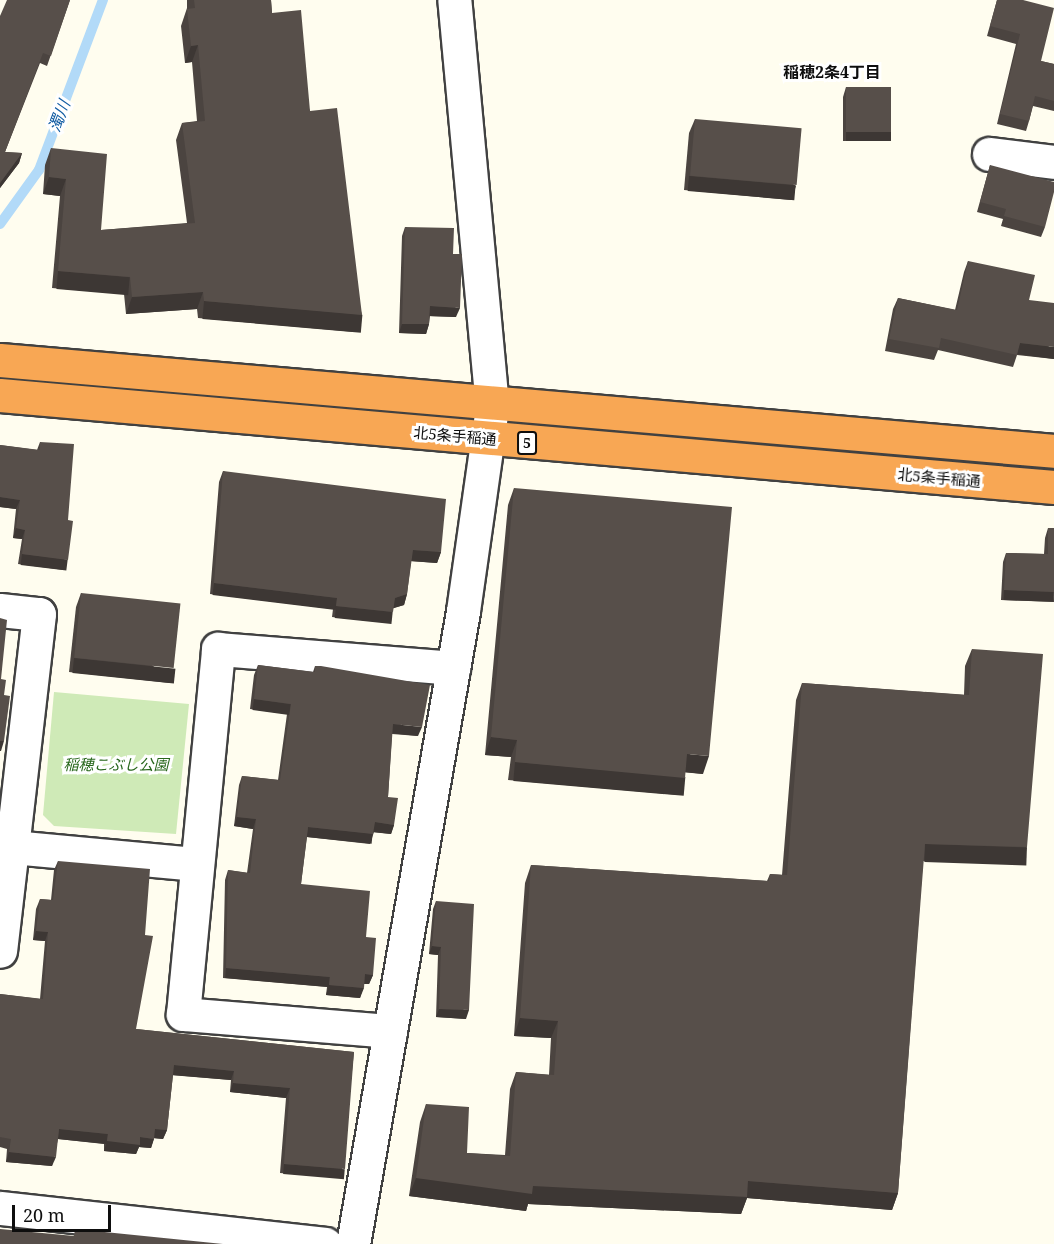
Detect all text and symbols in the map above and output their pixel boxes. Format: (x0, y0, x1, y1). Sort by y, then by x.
district label: 稲穂2条4丁目 (783, 62, 881, 82)
water label: 濁川 (44, 98, 74, 134)
street label: 北5条手稲通 (413, 423, 497, 449)
road number: 5 (516, 432, 538, 454)
street label: 北5条手稲通 (897, 465, 981, 491)
park label: 稲穂こぶし公園 (64, 756, 168, 774)
scale bar (15, 1193, 114, 1231)
text: 20 m (23, 1203, 65, 1227)

